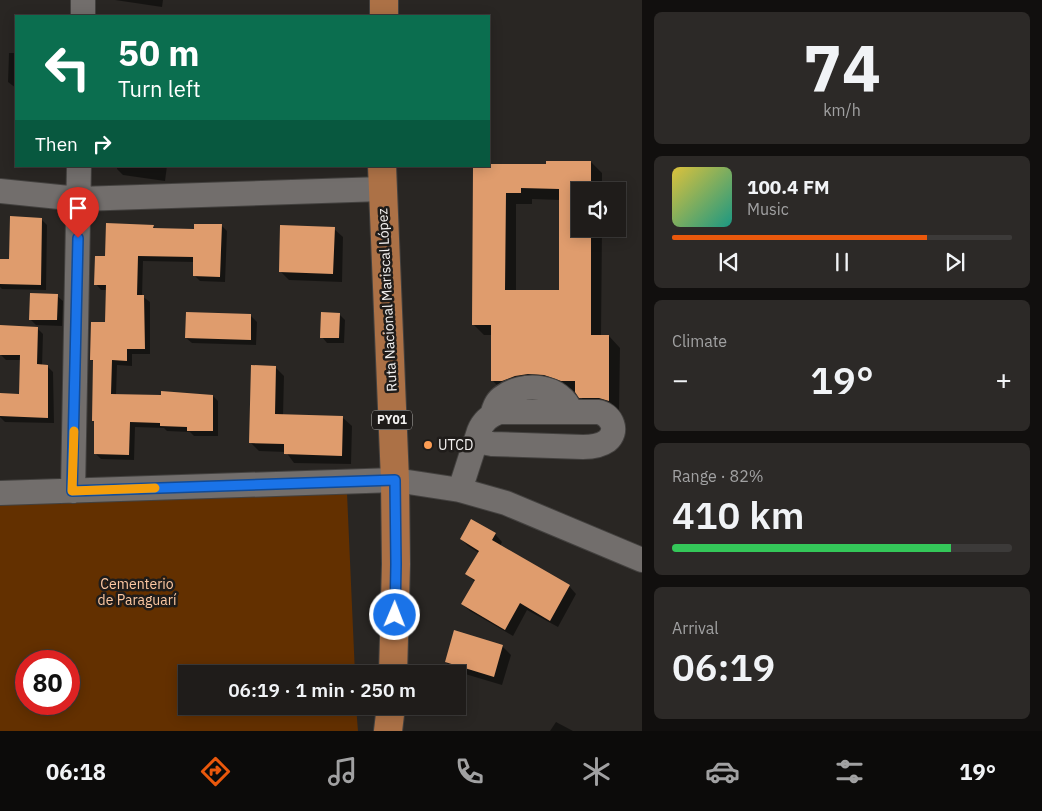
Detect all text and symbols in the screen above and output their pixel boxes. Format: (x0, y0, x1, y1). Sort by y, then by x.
text: 74 (803, 25, 881, 110)
text: 50 m (118, 30, 200, 76)
icon: left (35, 35, 100, 100)
text: Turn left (118, 74, 201, 103)
text: km/h (823, 100, 861, 120)
icon: right (88, 130, 116, 158)
text: Then (35, 132, 78, 156)
text: 100.4 FM (747, 175, 830, 199)
map controls (571, 182, 626, 237)
button: sound (571, 182, 626, 237)
pin (57, 187, 99, 238)
icon: arrive (64, 194, 92, 222)
text: Music (747, 199, 789, 219)
street label: Ruta Nacional Mariscal López (373, 207, 401, 392)
icon: previous (715, 248, 743, 276)
icon: pause (828, 248, 856, 276)
icon: next (941, 248, 969, 276)
text: Climate (672, 331, 727, 351)
text: 19° (810, 355, 874, 404)
text: − (672, 361, 689, 398)
text: + (995, 361, 1012, 398)
road number: PY01 (372, 410, 412, 430)
place label: UTCD (438, 436, 473, 454)
marker: UTCD (422, 439, 434, 451)
text: Range · 82% (672, 466, 764, 486)
text: 410 km (672, 490, 804, 539)
park label: Cementerio de Paraguarí (98, 575, 177, 609)
position arrow (368, 588, 420, 640)
text: Arrival (672, 618, 719, 638)
text: 06:19 (672, 642, 775, 691)
speed limit sign: 80 (15, 650, 80, 715)
text: 06:19 · 1 min · 250 m (228, 678, 416, 702)
icon: directions (198, 754, 233, 789)
icon: music (325, 754, 360, 789)
icon: phone (452, 754, 487, 789)
icon: climate (579, 754, 614, 789)
icon: car (705, 754, 740, 789)
icon: filters (832, 754, 867, 789)
text: 06:18 (46, 757, 106, 786)
text: 19° (959, 757, 996, 786)

